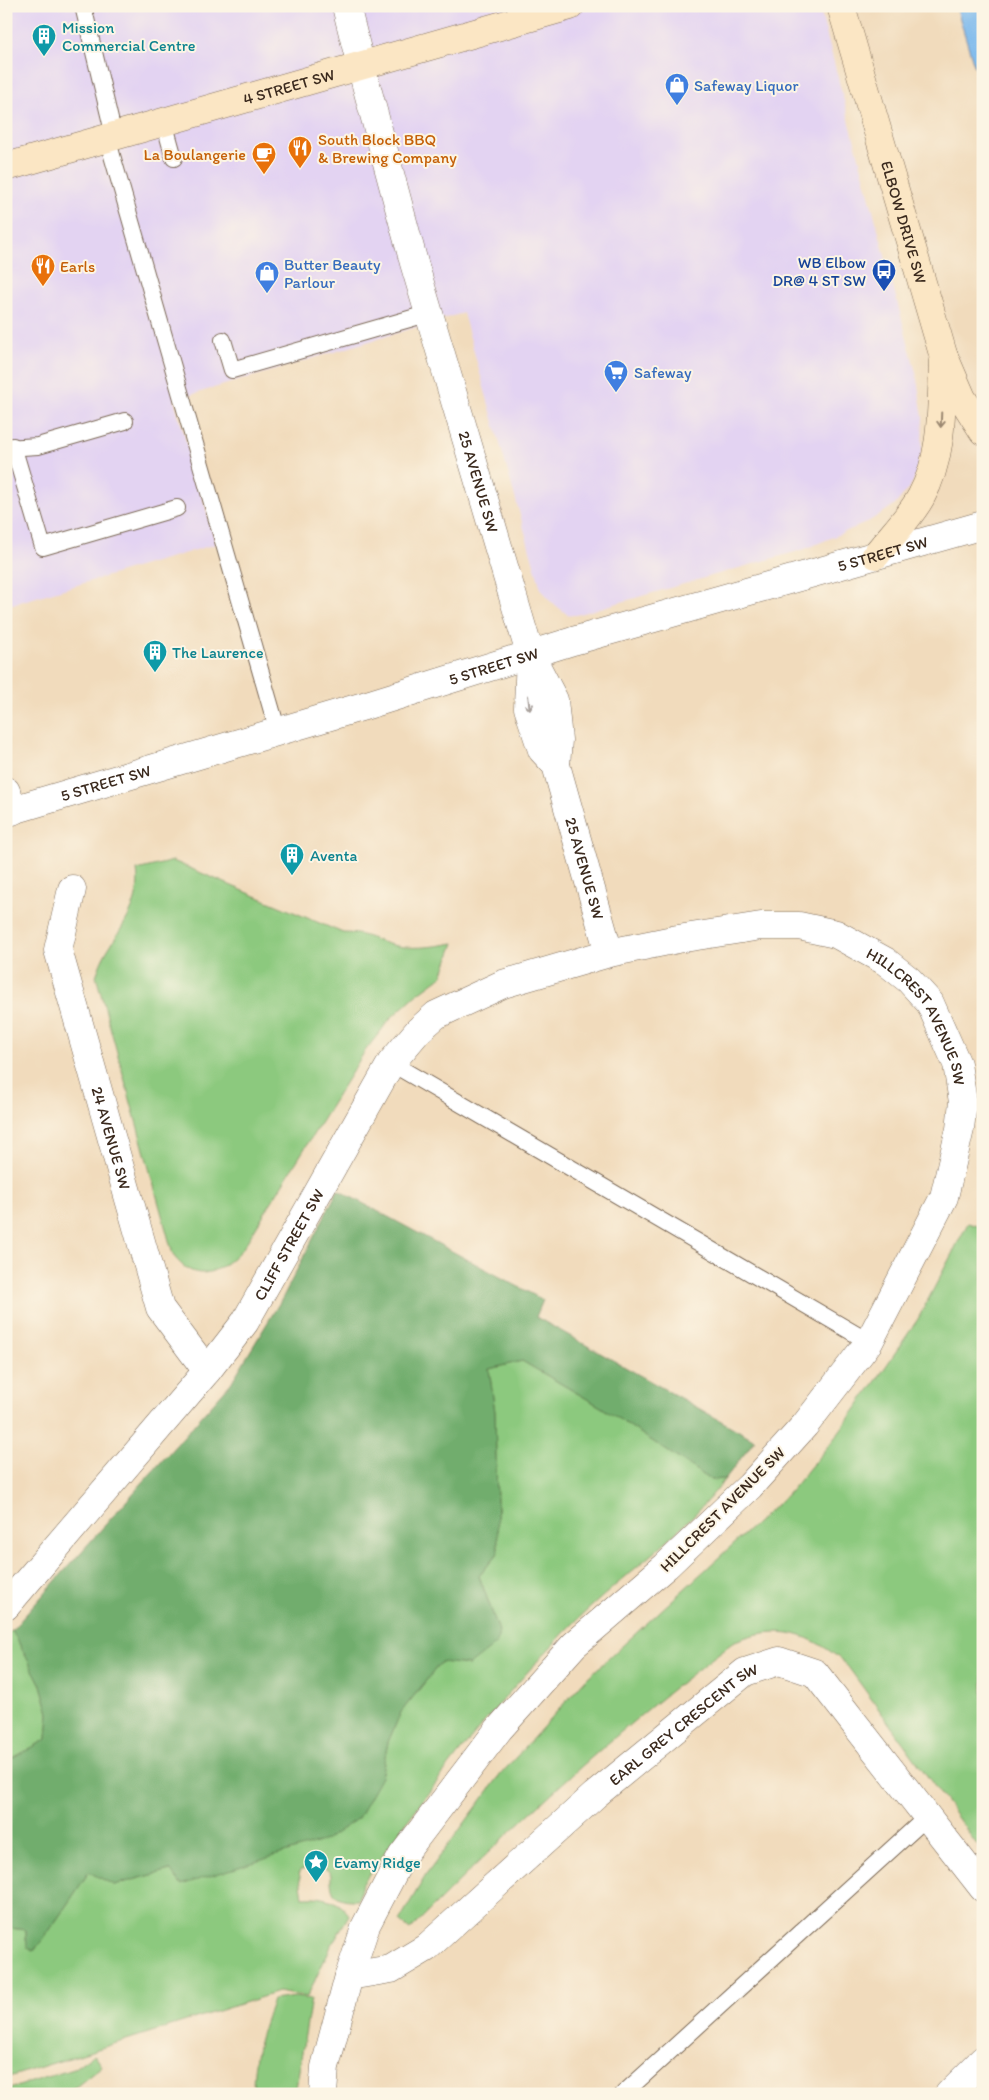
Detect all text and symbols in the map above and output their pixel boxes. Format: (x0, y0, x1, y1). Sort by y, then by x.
place label: Mission Commercial Centre (62, 18, 196, 55)
building icon: Mission Commercial Centre (31, 23, 57, 57)
street label: 4 STREET SW (241, 65, 337, 109)
shop icon: Safeway Liquor (664, 72, 690, 106)
place label: Safeway Liquor (694, 76, 798, 95)
place label: South Block BBQ & Brewing Company (318, 130, 457, 167)
restaurant icon: South Block BBQ & Brewing Company (287, 135, 313, 169)
cafe icon: La Boulangerie (251, 141, 277, 175)
place label: La Boulangerie (144, 145, 246, 164)
street label: ELBOW DRIVE SW (877, 158, 931, 286)
restaurant icon: Earls (30, 253, 56, 287)
place label: WB Elbow DR@ 4 ST SW (772, 253, 866, 290)
place label: Butter Beauty Parlour (284, 255, 381, 292)
place label: Earls (60, 257, 95, 276)
bus stop icon: WB Elbow DR@ 4 ST SW (871, 258, 897, 292)
shop icon: Butter Beauty Parlour (254, 260, 280, 294)
supermarket icon: Safeway (603, 359, 629, 393)
place label: Safeway (634, 363, 692, 382)
one-way arrow (936, 412, 945, 428)
street label: 25 AVENUE SW (454, 429, 503, 535)
street label: 5 STREET SW (835, 532, 930, 576)
building icon: The Laurence (142, 639, 168, 673)
place label: The Laurence (172, 643, 264, 662)
street label: 5 STREET SW (446, 643, 541, 689)
one-way arrow (524, 694, 534, 710)
street label: 5 STREET SW (59, 761, 153, 805)
street label: 25 AVENUE SW (561, 815, 608, 922)
building icon: Aventa (279, 842, 305, 876)
place label: Aventa (310, 846, 358, 865)
street label: HILLCREST AVENUE SW (863, 944, 969, 1087)
street label: 24 AVENUE SW (87, 1084, 135, 1192)
street label: CLIFF STREET SW (250, 1186, 328, 1304)
street label: HILLCREST AVENUE SW (656, 1443, 789, 1576)
street label: EARL GREY CRESCENT SW (605, 1659, 760, 1790)
place icon: Evamy Ridge (303, 1849, 329, 1883)
place label: Evamy Ridge (334, 1853, 421, 1872)

